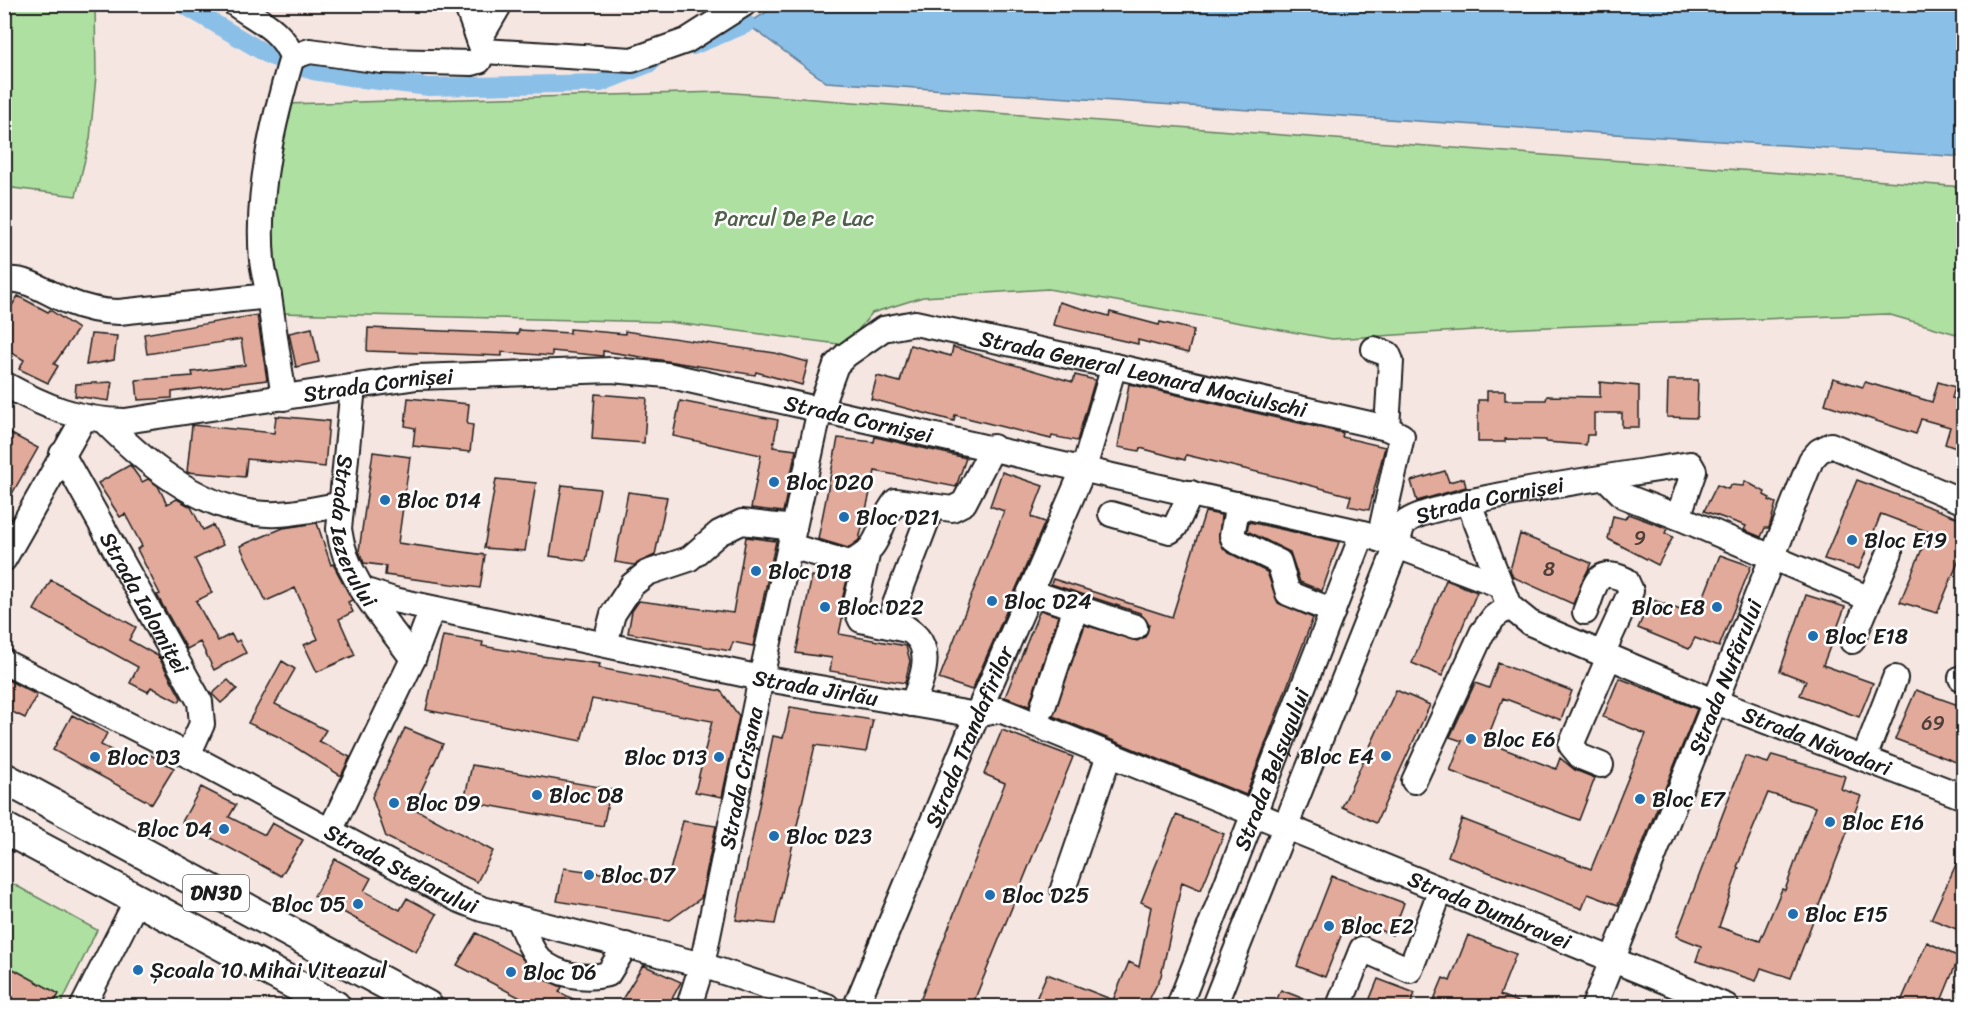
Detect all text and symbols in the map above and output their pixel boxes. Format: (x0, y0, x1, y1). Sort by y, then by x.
park label: Parcul De Pe Lac (714, 199, 874, 238)
street label: Strada General Leonard Mociulschi (976, 319, 1312, 429)
street label: Strada Cornișei (301, 357, 455, 414)
street label: Strada Cornișei (780, 383, 937, 455)
street label: Strada Iezerului (319, 453, 388, 617)
place label: Bloc D20 (786, 463, 874, 502)
street label: Strada Cornișei (1410, 465, 1568, 535)
marker: Bloc D20 (767, 475, 781, 489)
place label: Bloc D14 (397, 481, 482, 520)
marker: Bloc D14 (378, 493, 392, 507)
place label: Bloc D21 (856, 498, 939, 537)
marker: Bloc D21 (837, 510, 851, 524)
house number: 9 (1634, 521, 1646, 556)
place label: Bloc E19 (1864, 521, 1947, 560)
street label: Strada Ialomiței (89, 524, 200, 682)
marker: Bloc E19 (1845, 533, 1859, 547)
place label: Bloc D18 (768, 552, 852, 591)
house number: 8 (1543, 552, 1555, 587)
marker: Bloc D18 (749, 564, 763, 578)
place label: Bloc D24 (1004, 582, 1092, 621)
place label: Bloc D22 (837, 588, 924, 627)
place label: Bloc E8 (1631, 588, 1705, 627)
street label: Strada Nufărului (1677, 593, 1774, 761)
marker: Bloc D24 (985, 594, 999, 608)
marker: Bloc D22 (818, 600, 832, 614)
marker: Bloc E8 (1710, 600, 1724, 614)
place label: Bloc E18 (1825, 617, 1908, 656)
marker: Bloc E18 (1806, 629, 1820, 643)
street label: Strada Trandafirilor (913, 639, 1025, 834)
street label: Strada Jirlău (749, 658, 881, 718)
street label: Strada Belșugului (1222, 682, 1321, 857)
street label: Strada Năvodari (1737, 695, 1898, 788)
street label: Strada Crișana (707, 702, 775, 853)
house number: 69 (1921, 706, 1945, 741)
place label: Bloc E6 (1483, 720, 1556, 759)
marker: Bloc E6 (1464, 732, 1478, 746)
place label: Bloc E4 (1300, 737, 1374, 776)
place label: Bloc D3 (107, 738, 180, 777)
place label: Bloc D13 (624, 738, 707, 777)
marker: Bloc E4 (1379, 749, 1393, 763)
marker: Bloc D3 (88, 750, 102, 764)
marker: Bloc D13 (712, 750, 726, 764)
place label: Bloc D8 (549, 776, 623, 815)
place label: Bloc E7 (1652, 780, 1726, 819)
place label: Bloc D9 (406, 784, 481, 823)
marker: Bloc D8 (530, 788, 544, 802)
marker: Bloc E7 (1633, 792, 1647, 806)
marker: Bloc D9 (387, 796, 401, 810)
place label: Bloc E16 (1842, 803, 1924, 842)
place label: Bloc D4 (137, 810, 212, 849)
street label: Strada Stejarului (317, 812, 485, 926)
marker: Bloc E16 (1823, 815, 1837, 829)
place label: Bloc D23 (786, 817, 872, 856)
marker: Bloc D4 (217, 822, 231, 836)
marker: Bloc D23 (767, 829, 781, 843)
place label: Bloc D7 (601, 856, 676, 895)
street label: Strada Dumbravei (1402, 859, 1578, 961)
marker: Bloc D7 (582, 868, 596, 882)
road number: DN3D (183, 875, 249, 911)
place label: Bloc D25 (1002, 876, 1089, 915)
place label: Bloc D5 (271, 885, 346, 924)
marker: Bloc D25 (983, 888, 997, 902)
place label: Bloc E15 (1805, 895, 1888, 934)
marker: Bloc D5 (351, 897, 365, 911)
place label: Bloc E2 (1341, 907, 1414, 946)
marker: Bloc E15 (1786, 907, 1800, 921)
marker: Bloc E2 (1322, 919, 1336, 933)
place label: Școala 10 Mihai Viteazul (150, 951, 388, 990)
place label: Bloc D6 (523, 953, 597, 992)
marker: Școala 10 Mihai Viteazul (131, 963, 145, 977)
marker: Bloc D6 (504, 965, 518, 979)

